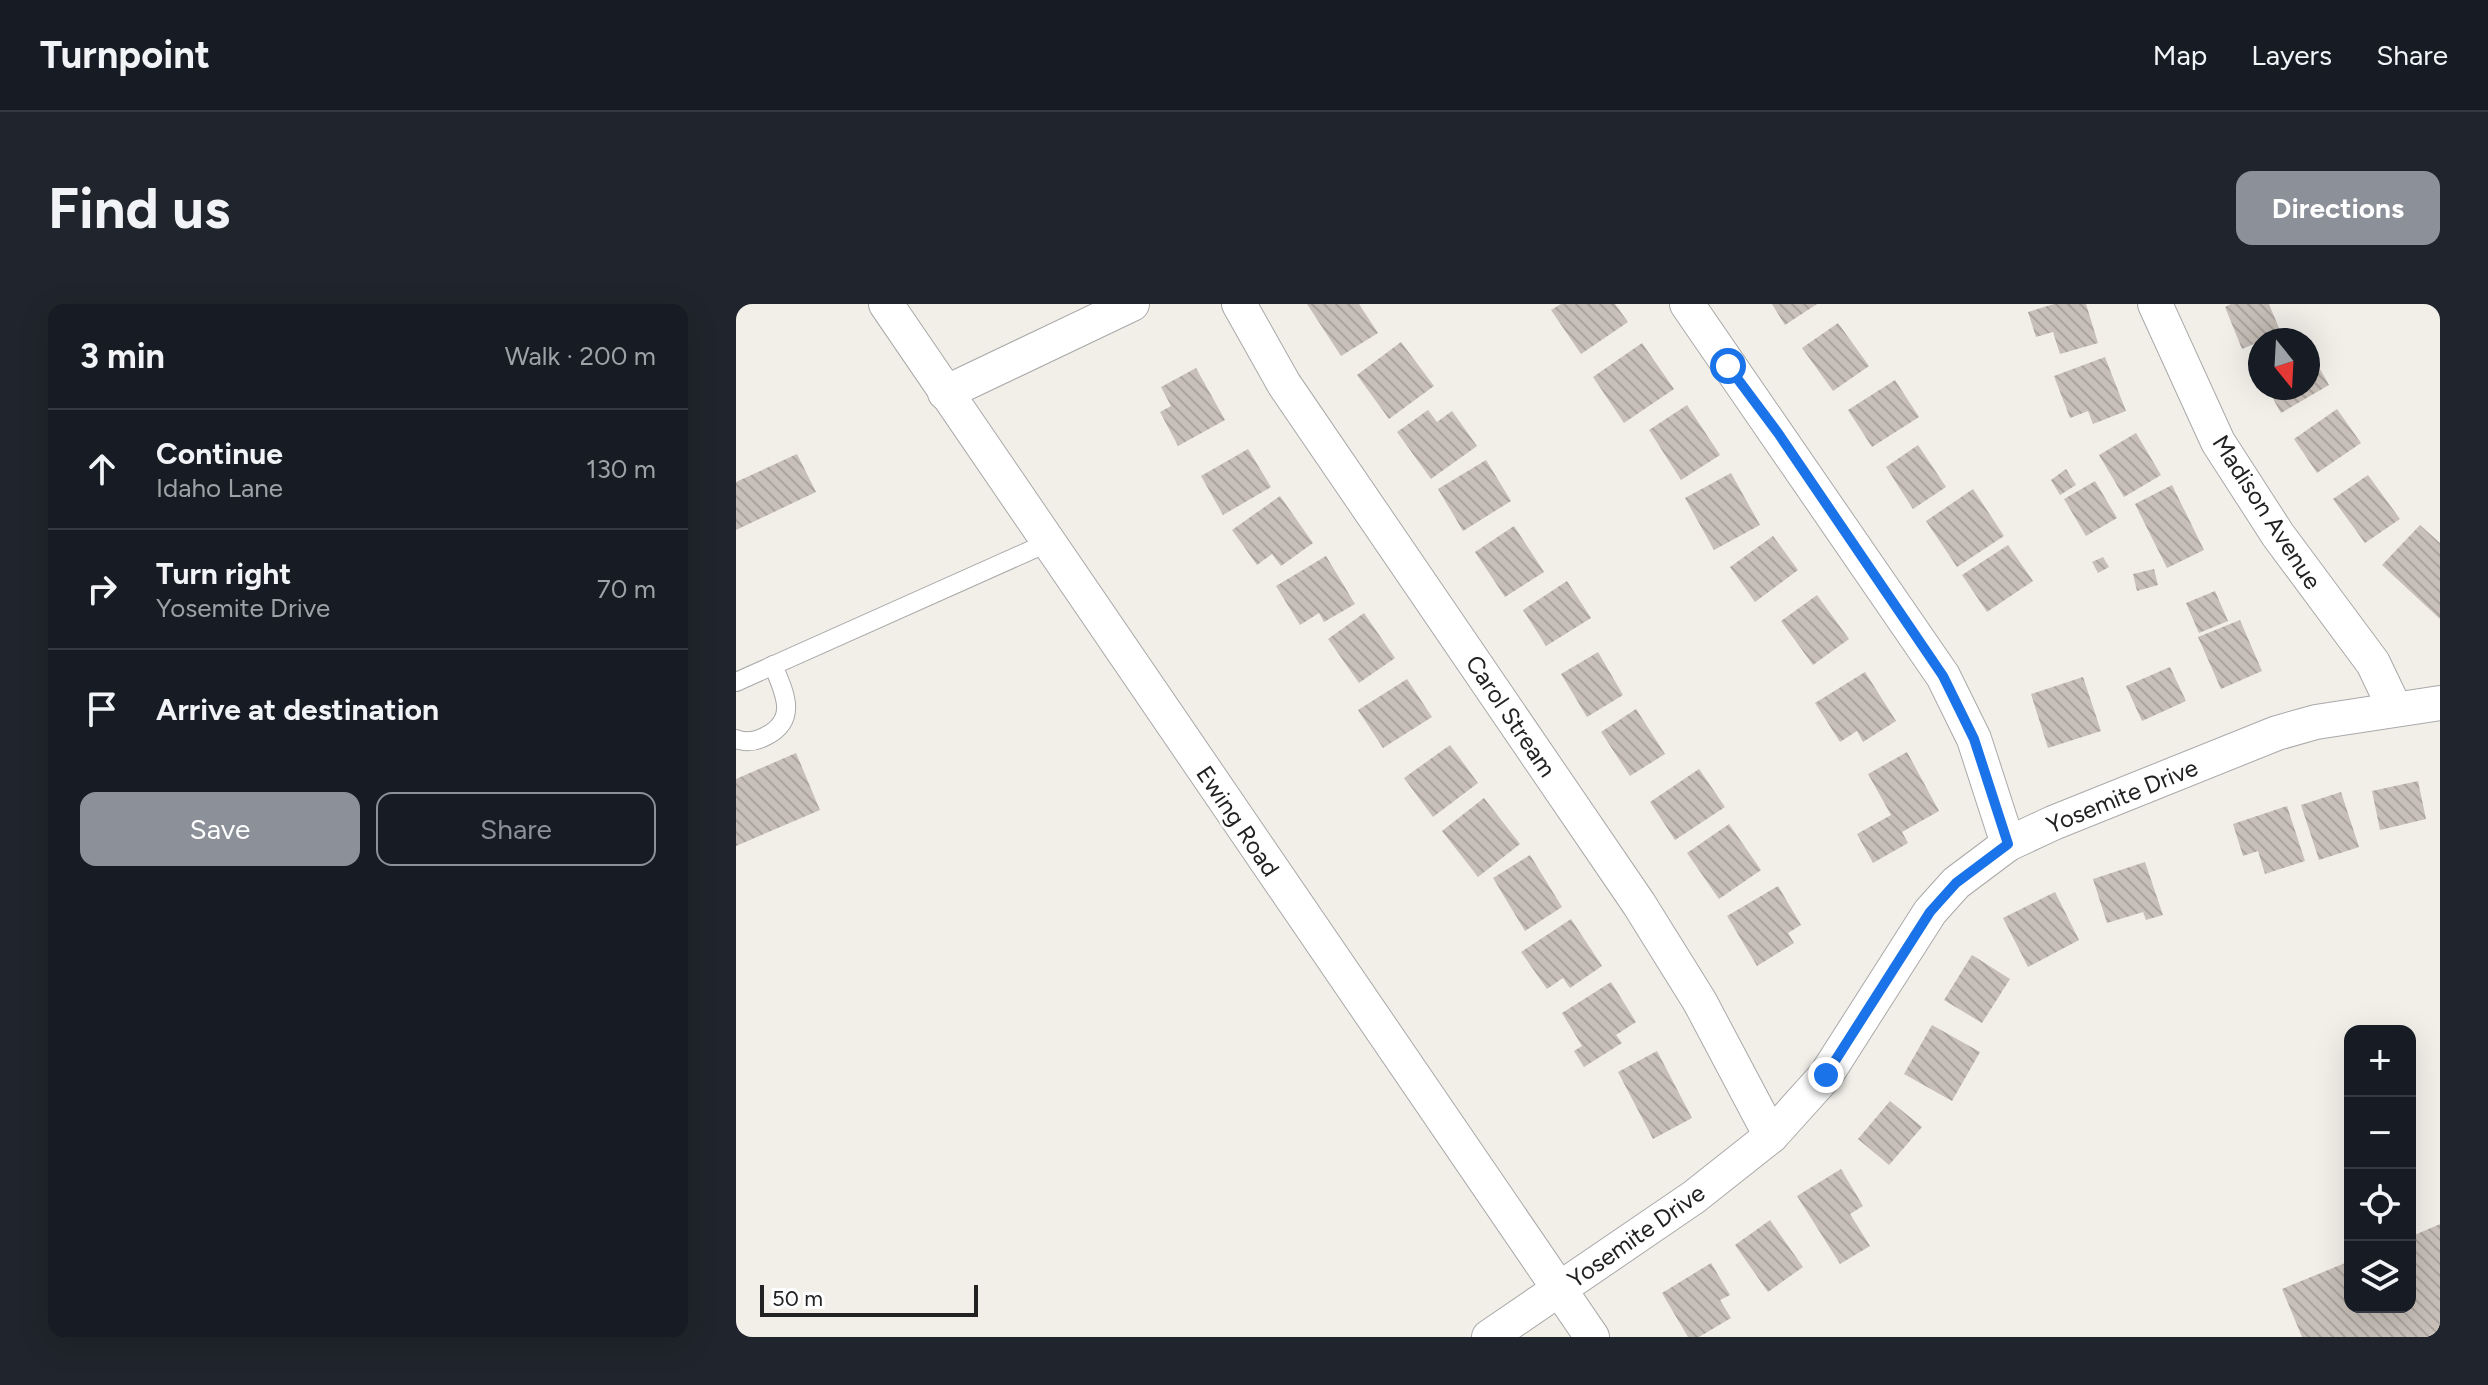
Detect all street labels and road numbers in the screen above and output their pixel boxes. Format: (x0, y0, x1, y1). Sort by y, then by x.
street label: Madison Avenue (2206, 430, 2328, 594)
street label: Carol Stream (1460, 650, 1562, 782)
street label: Yosemite Drive (2042, 752, 2202, 840)
street label: Ewing Road (1190, 760, 1286, 882)
street label: Yosemite Drive (1562, 1178, 1710, 1294)

